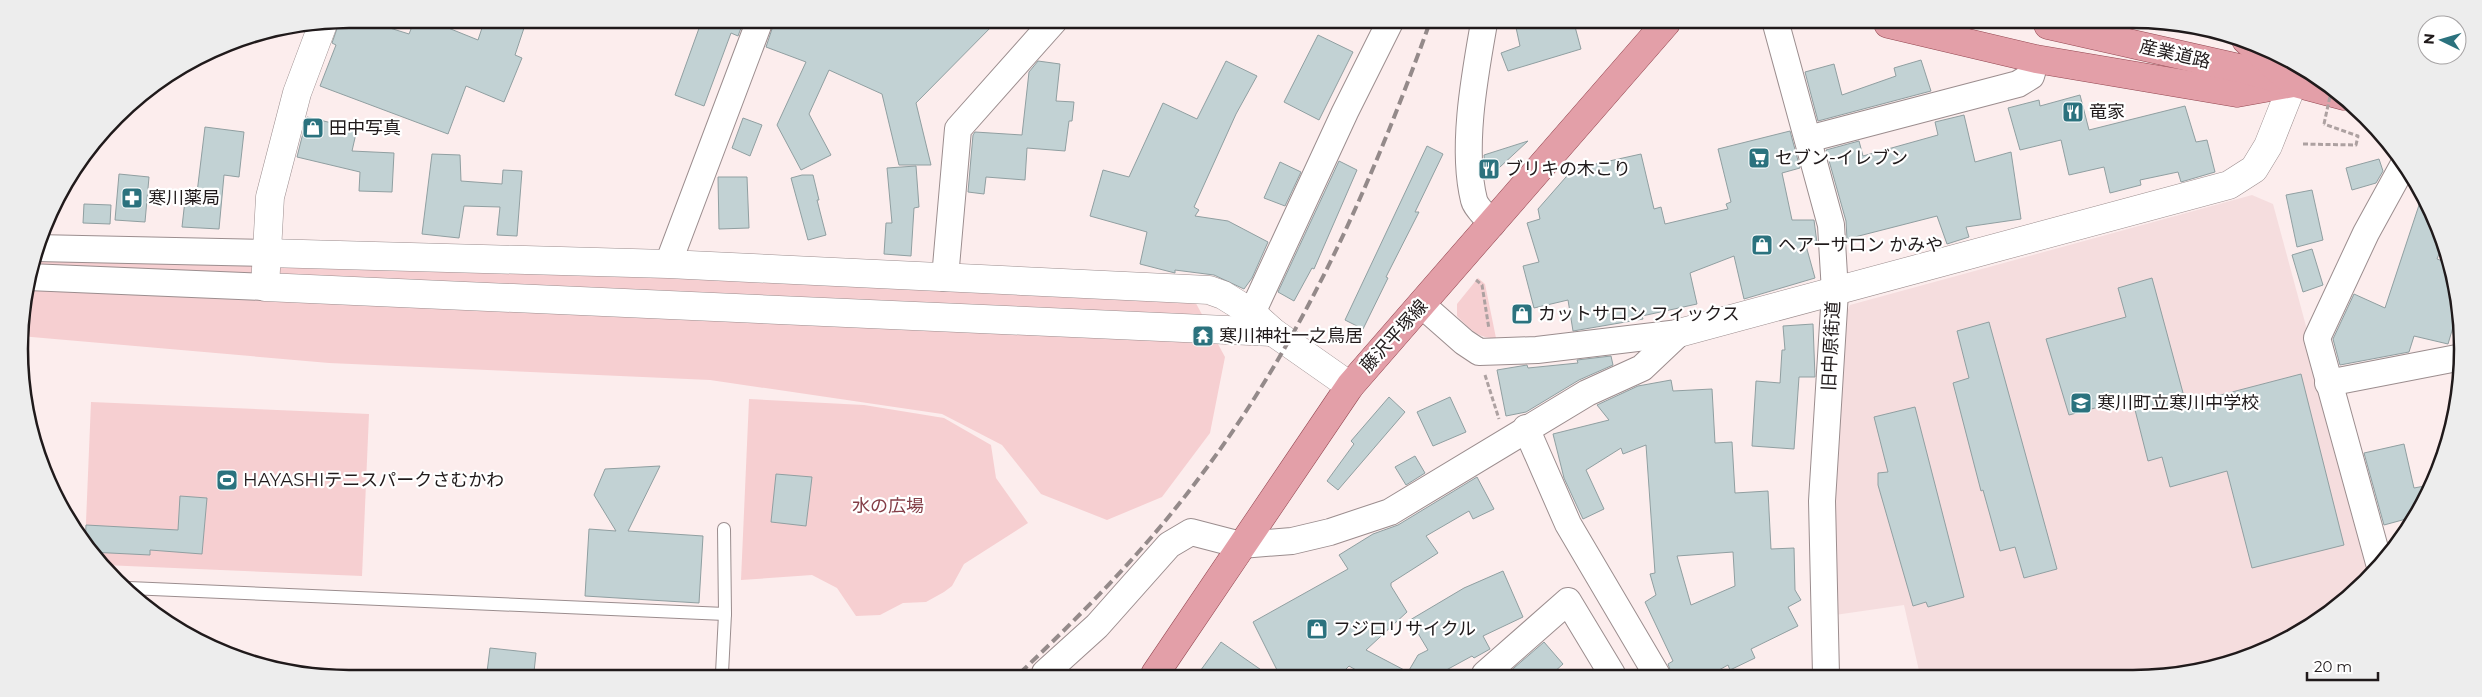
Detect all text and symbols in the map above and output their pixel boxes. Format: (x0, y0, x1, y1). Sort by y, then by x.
north arrow (2417, 15, 2467, 65)
text: N (2420, 32, 2439, 45)
street label: 産業道路 (2137, 35, 2213, 73)
restaurant icon: 竜家 (2061, 100, 2085, 124)
place label: 竜家 (2089, 101, 2125, 123)
shop icon: 田中写真 (301, 116, 325, 140)
place label: 田中写真 (329, 117, 401, 139)
supermarket icon: セブン-イレブン (1747, 146, 1771, 170)
place label: セブン-イレブン (1775, 147, 1908, 169)
restaurant icon: ブリキの木こり (1477, 157, 1501, 181)
place label: ブリキの木こり (1505, 158, 1631, 180)
pharmacy icon: 寒川薬局 (120, 186, 144, 210)
place label: 寒川薬局 (148, 187, 220, 209)
shop icon: ヘアーサロン かみや (1750, 233, 1774, 257)
place label: ヘアーサロン かみや (1778, 234, 1943, 256)
street label: 藤沢平塚線 (1356, 295, 1432, 377)
street label: 旧中原街道 (1818, 300, 1844, 392)
shop icon: カットサロン フィックス (1510, 302, 1534, 326)
place label: カットサロン フィックス (1538, 303, 1740, 325)
temple icon: 寒川神社一之鳥居 (1191, 324, 1215, 348)
place label: 寒川神社一之鳥居 (1219, 325, 1363, 347)
school or university icon: 寒川町立寒川中学校 (2069, 391, 2093, 415)
place label: 寒川町立寒川中学校 (2097, 392, 2259, 414)
sports icon: HAYASHIテニスパークさむかわ (215, 468, 239, 492)
place label: HAYASHIテニスパークさむかわ (243, 469, 504, 491)
park label: 水の広場 (852, 495, 924, 517)
shop icon: フジロリサイクル (1305, 617, 1329, 641)
place label: フジロリサイクル (1333, 618, 1476, 640)
scale bar (2307, 650, 2378, 682)
text: 20 m (2314, 657, 2352, 676)

